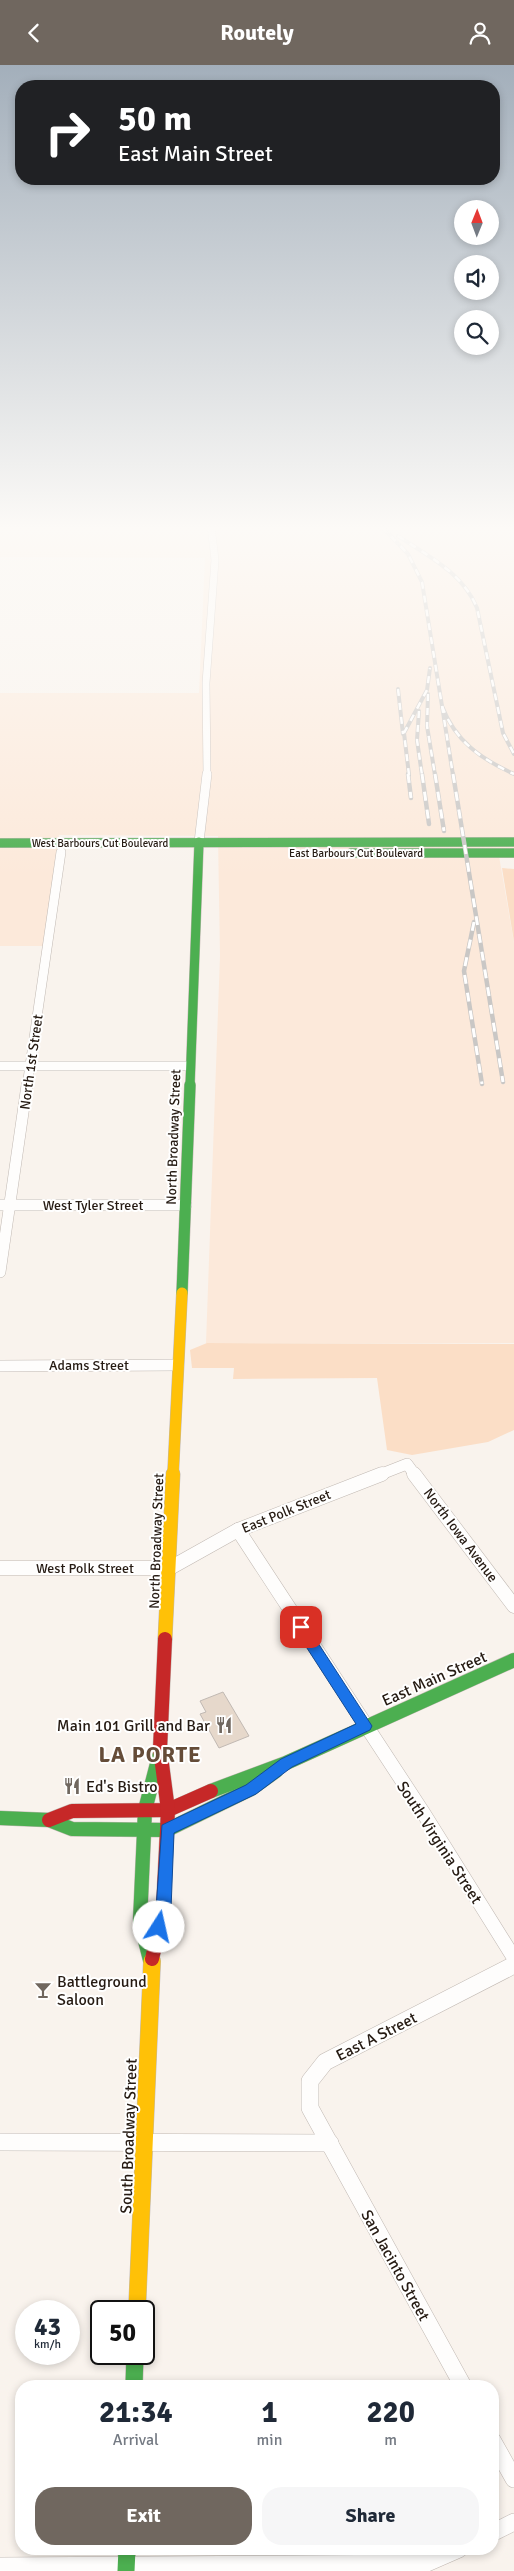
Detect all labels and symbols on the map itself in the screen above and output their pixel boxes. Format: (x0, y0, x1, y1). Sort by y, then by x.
north arrow (454, 200, 499, 245)
street label: West Barbours Cut Boulevard (32, 837, 169, 850)
street label: East Barbours Cut Boulevard (289, 847, 423, 860)
street label: North 1st Street (16, 1013, 47, 1111)
street label: North Broadway Street (163, 1069, 184, 1205)
street label: West Tyler Street (43, 1197, 143, 1214)
street label: Adams Street (49, 1357, 129, 1374)
street label: North Broadway Street (146, 1473, 167, 1609)
street label: North Iowa Avenue (420, 1485, 501, 1586)
street label: East Polk Street (239, 1486, 333, 1537)
street label: West Polk Street (36, 1560, 134, 1577)
pin (280, 1606, 322, 1648)
street label: East Main Street (379, 1647, 490, 1711)
restaurant icon: Main 101 Grill and Bar (214, 1715, 234, 1735)
place label: Main 101 Grill and Bar (57, 1716, 210, 1736)
district label: LA PORTE (98, 1741, 202, 1768)
restaurant icon: Ed's Bistro (62, 1776, 82, 1796)
place label: Ed's Bistro (86, 1777, 158, 1797)
street label: South Virginia Street (392, 1777, 486, 1908)
position arrow (132, 1900, 184, 1952)
place label: Battleground Saloon (57, 1972, 147, 2010)
bar icon: Battleground Saloon (33, 1980, 53, 2000)
street label: East A Street (333, 2008, 421, 2066)
street label: South Broadway Street (116, 2058, 142, 2214)
street label: San Jacinto Street (356, 2206, 434, 2325)
speed limit sign: 50 (90, 2300, 155, 2365)

